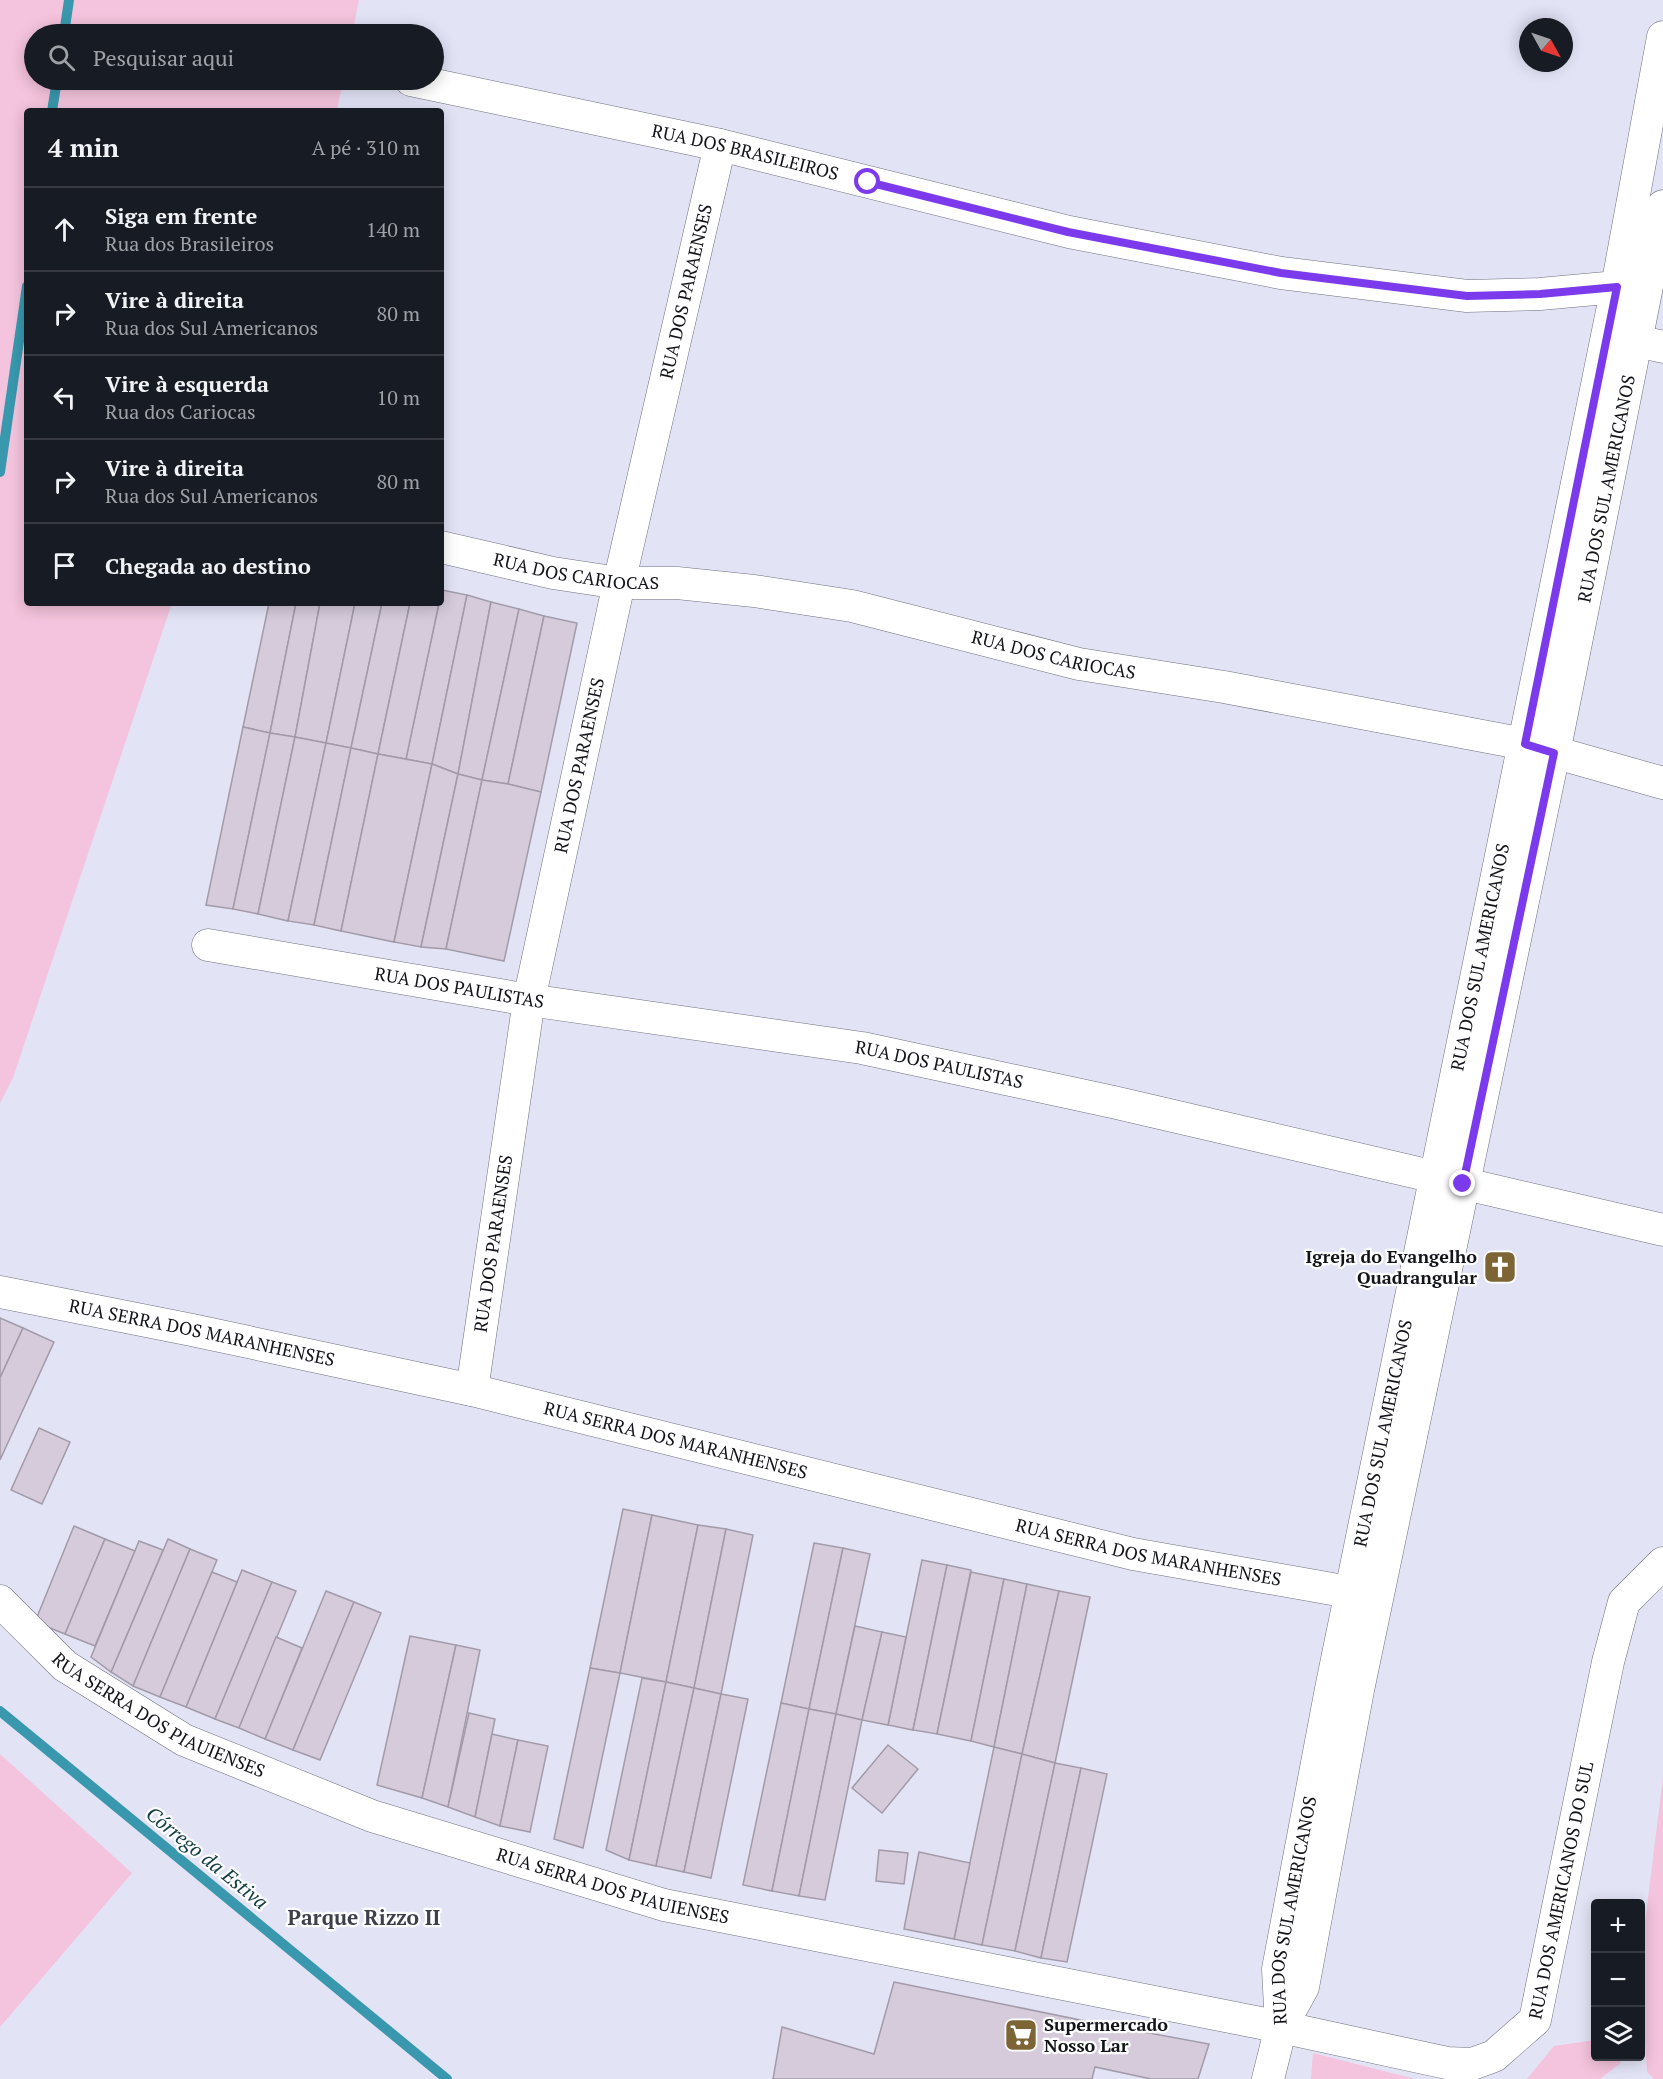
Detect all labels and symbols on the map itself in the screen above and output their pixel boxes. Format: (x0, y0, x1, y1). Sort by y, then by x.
north arrow (1519, 18, 1573, 72)
street label: RUA DOS BRASILEIROS (650, 118, 842, 185)
route start (854, 168, 880, 194)
street label: RUA DOS PARAENSES (653, 201, 717, 381)
street label: RUA DOS SUL AMERICANOS (1571, 373, 1640, 604)
street label: RUA DOS CARIOCAS (491, 547, 659, 594)
street label: RUA DOS CARIOCAS (969, 624, 1138, 684)
street label: RUA DOS PARAENSES (548, 675, 609, 855)
street label: RUA DOS SUL AMERICANOS (1444, 841, 1514, 1073)
street label: RUA DOS PAULISTAS (373, 961, 546, 1013)
street label: RUA DOS PAULISTAS (854, 1034, 1026, 1093)
street label: RUA DOS PARAENSES (468, 1153, 517, 1334)
route end (1449, 1170, 1475, 1196)
place label: Igreja do Evangelho Quadrangular (1306, 1244, 1477, 1289)
church icon: Igreja do Evangelho Quadrangular (1482, 1249, 1518, 1285)
street label: RUA SERRA DOS MARANHENSES (67, 1293, 337, 1371)
street label: RUA DOS SUL AMERICANOS (1347, 1317, 1417, 1549)
street label: RUA SERRA DOS MARANHENSES (542, 1395, 810, 1484)
street label: RUA SERRA DOS MARANHENSES (1013, 1512, 1283, 1591)
street label: RUA SERRA DOS PIAUIENSES (47, 1647, 269, 1783)
street label: RUA DOS AMERICANOS DO SUL (1522, 1759, 1598, 2021)
street label: RUA DOS SUL AMERICANOS (1265, 1794, 1321, 2025)
water label: Córrego da Estiva (141, 1800, 274, 1915)
street label: RUA SERRA DOS PIAUIENSES (494, 1842, 732, 1929)
district label: Parque Rizzo II (288, 1903, 441, 1931)
place label: Supermercado Nosso Lar (1044, 2012, 1168, 2057)
supermarket icon: Supermercado Nosso Lar (1003, 2017, 1039, 2053)

